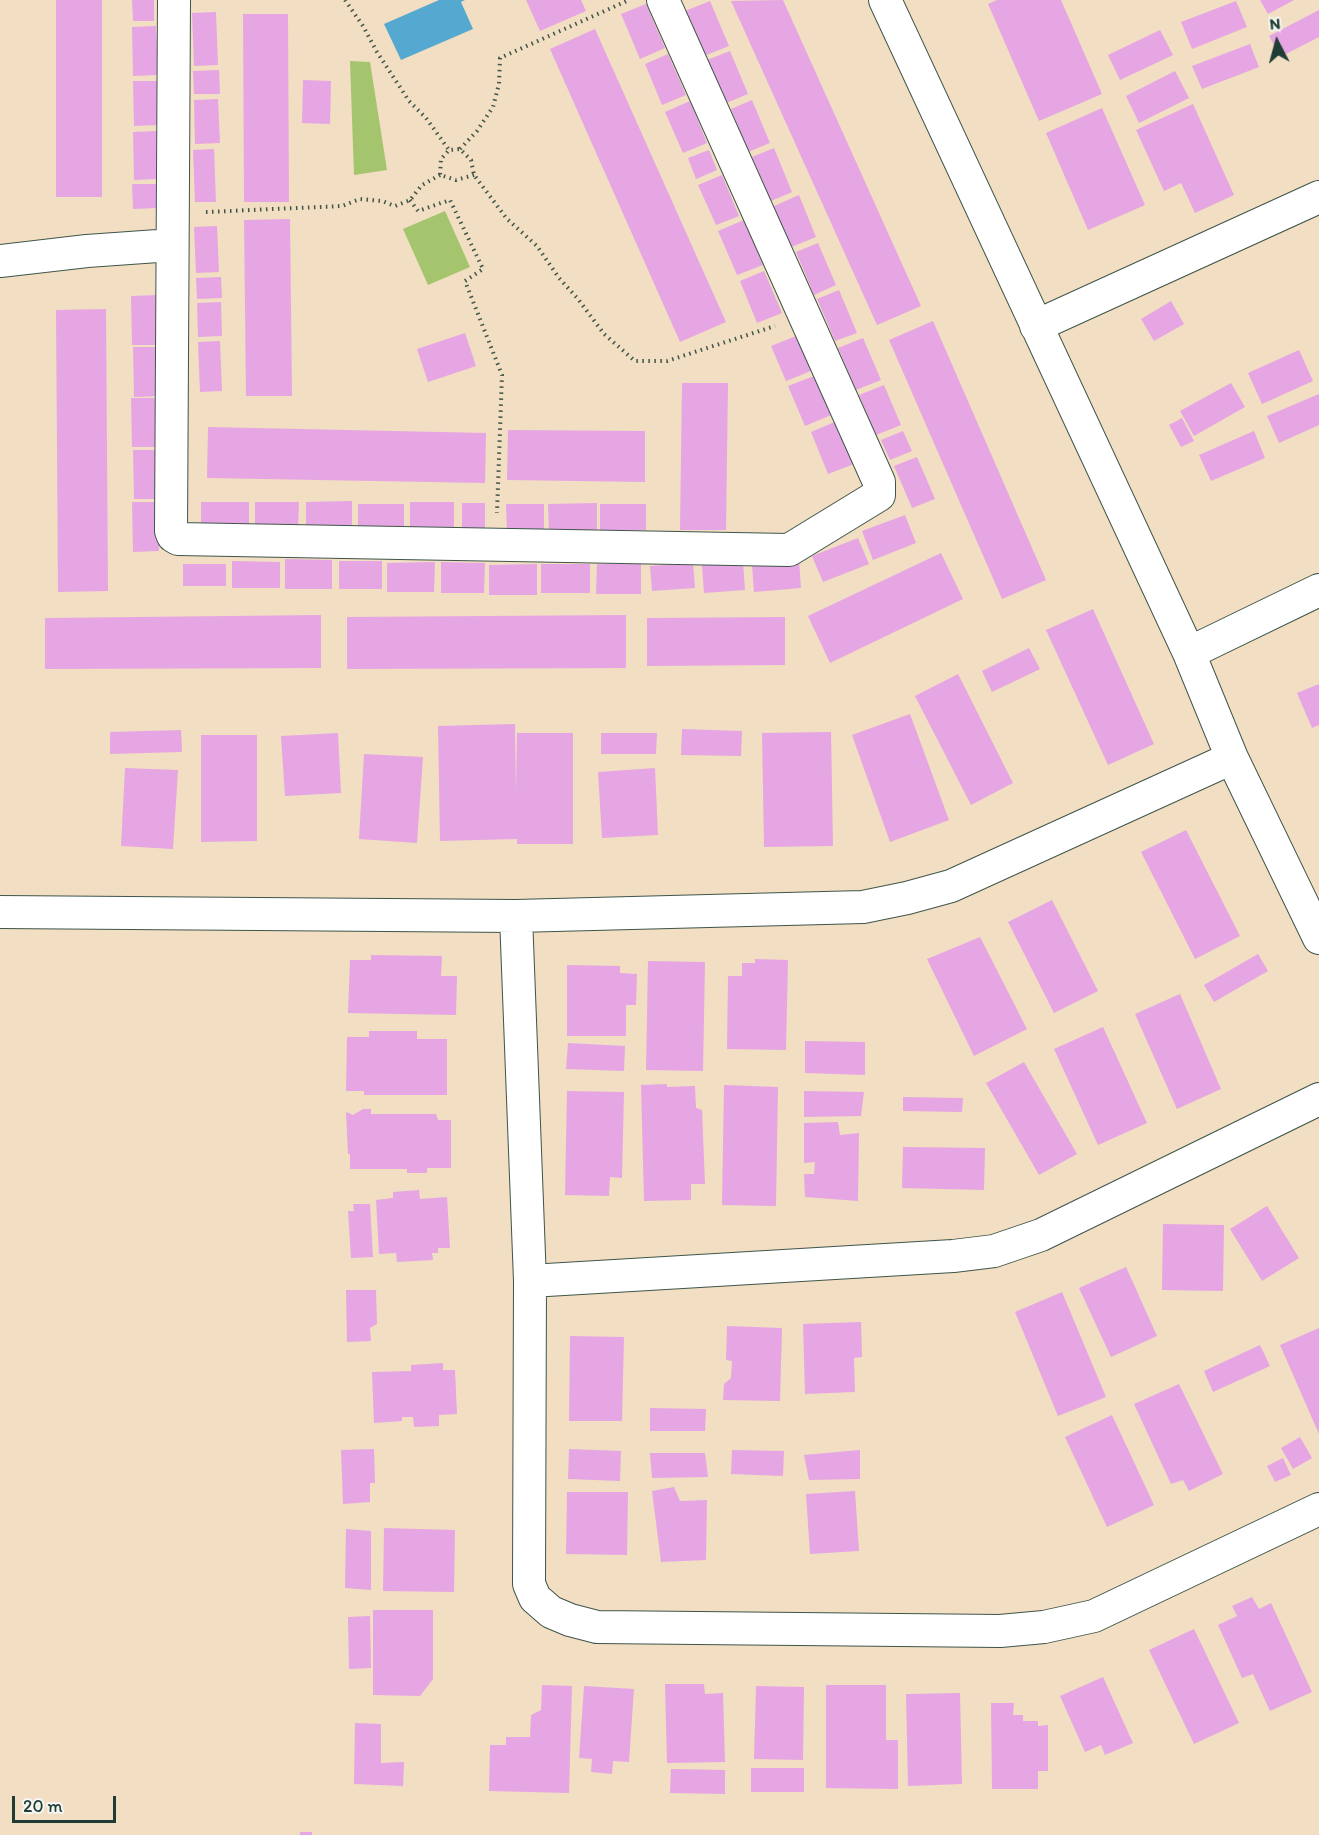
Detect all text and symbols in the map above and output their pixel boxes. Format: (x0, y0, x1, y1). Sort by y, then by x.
north arrow (1247, 12, 1307, 72)
text: N (1269, 14, 1281, 34)
scale bar (15, 1784, 118, 1822)
text: 20 m (23, 1795, 63, 1817)

